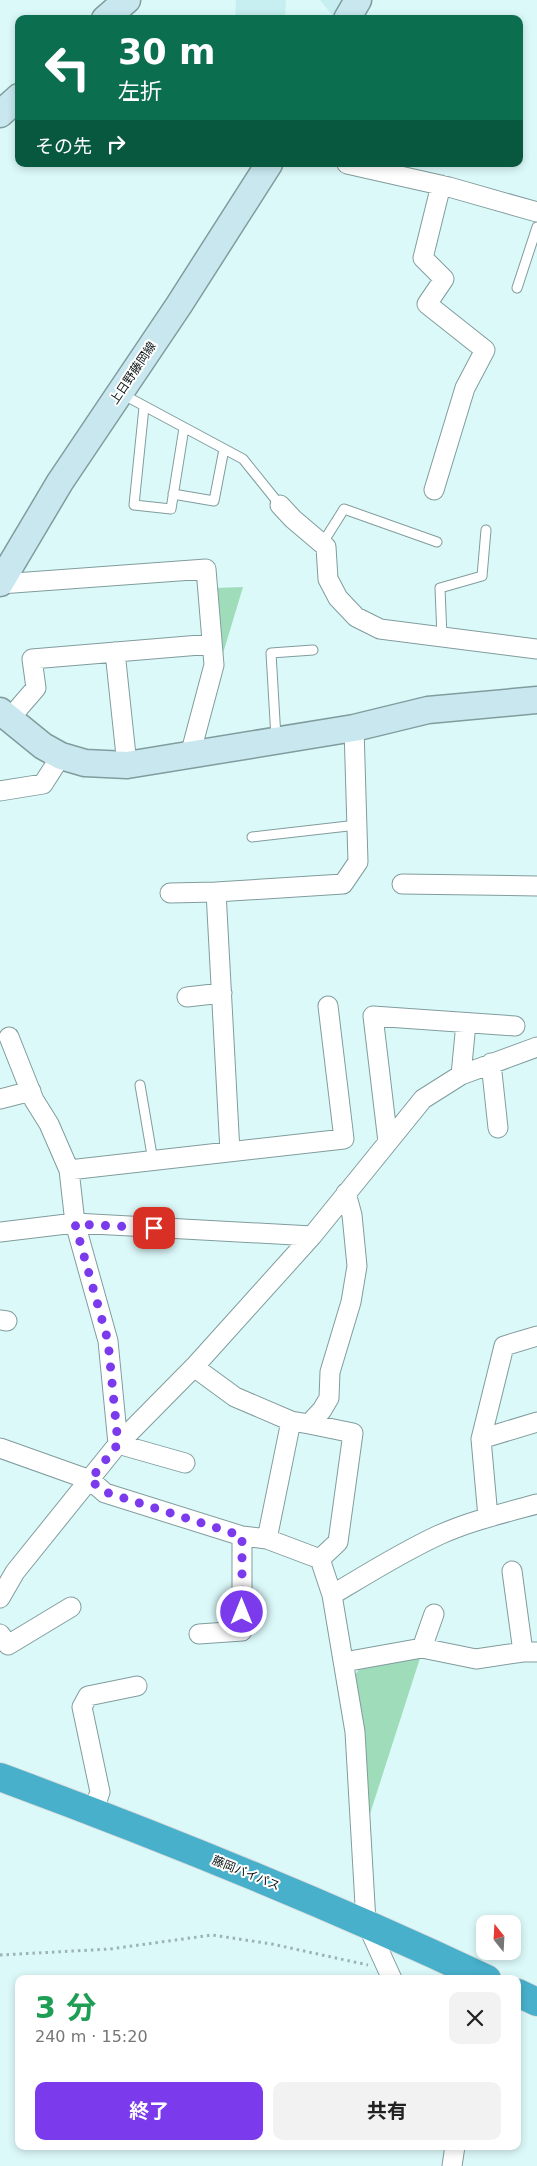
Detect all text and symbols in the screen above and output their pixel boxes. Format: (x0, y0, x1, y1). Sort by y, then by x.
text: 30 m (118, 32, 215, 72)
icon: left (35, 35, 100, 100)
text: 左折 (118, 79, 162, 104)
icon: right (102, 130, 130, 158)
text: その先 (35, 135, 92, 157)
street label: 上日野藤岡線 (107, 339, 159, 407)
pin (133, 1207, 175, 1249)
icon: arrive (140, 1214, 168, 1242)
position arrow (215, 1585, 267, 1637)
street label: 藤岡バイパス (210, 1853, 282, 1893)
north arrow (476, 1915, 521, 1960)
map controls (476, 1915, 521, 1960)
text: 3 分 (35, 1990, 96, 2025)
button: close (449, 1992, 501, 2044)
text: 240 m · 15:20 (35, 2027, 148, 2046)
button: 終了 (35, 2082, 263, 2140)
button: 共有 (273, 2082, 501, 2140)

